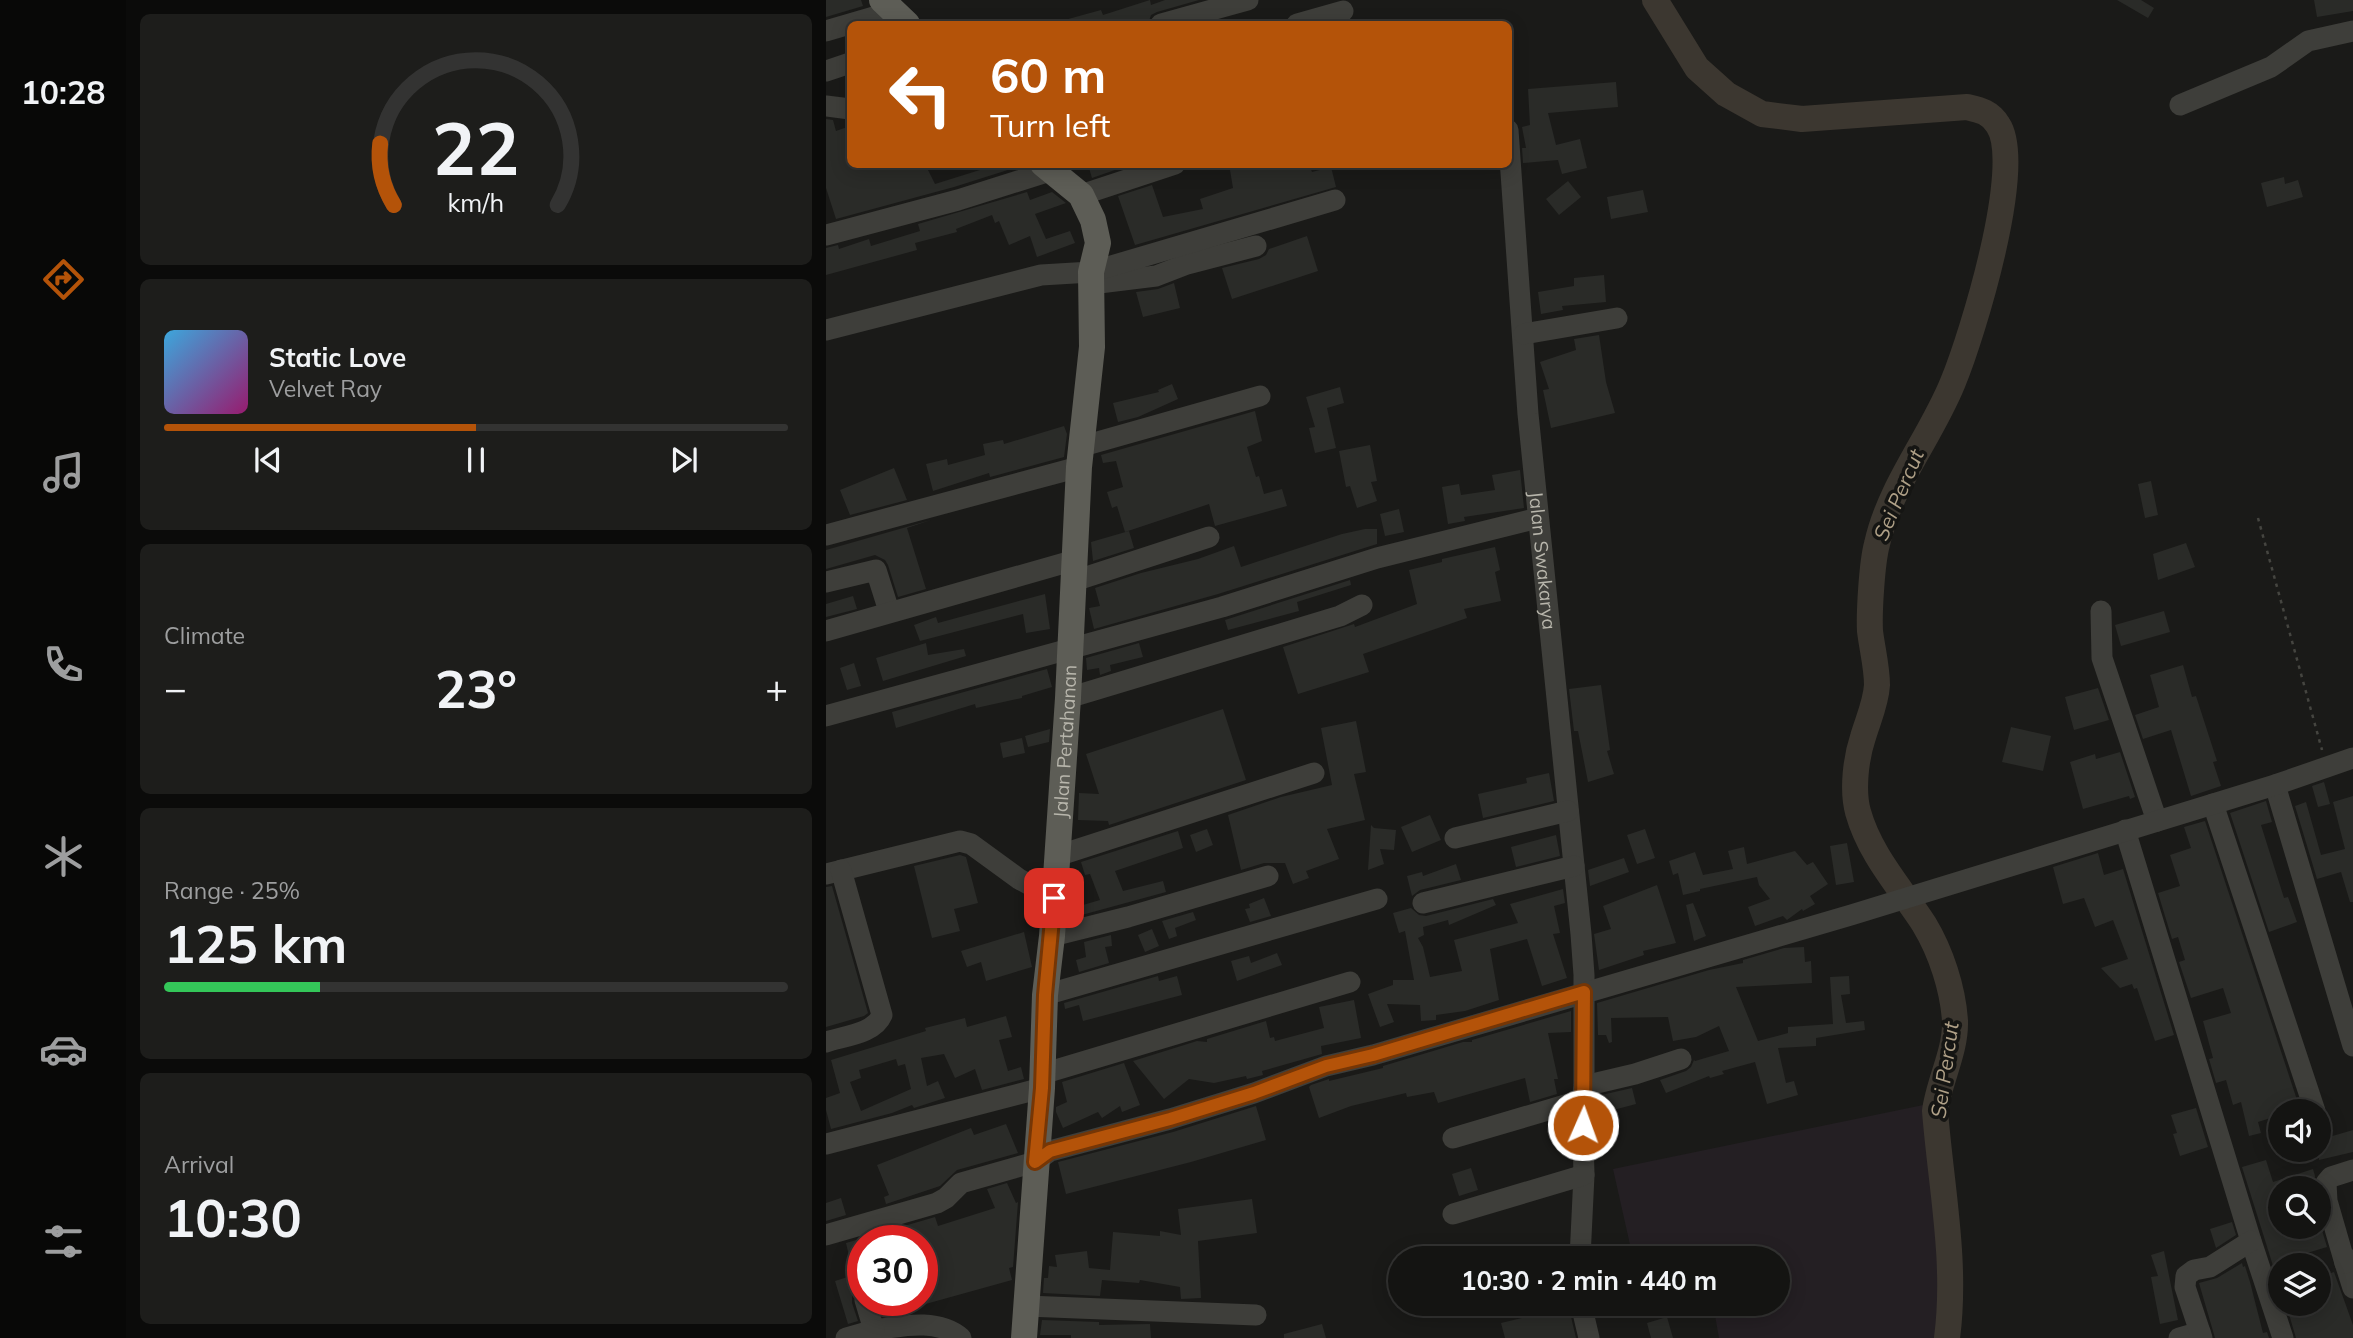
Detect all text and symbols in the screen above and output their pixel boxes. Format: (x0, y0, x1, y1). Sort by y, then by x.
text: 60 m (990, 44, 1106, 105)
icon: left (875, 49, 966, 140)
text: 10:28 (21, 72, 105, 112)
text: 22 (432, 103, 520, 194)
text: Turn left (990, 105, 1110, 145)
text: km/h (448, 187, 504, 218)
icon: directions (39, 255, 88, 304)
text: Static Love (269, 341, 406, 374)
text: Velvet Ray (269, 374, 382, 403)
icon: previous (249, 441, 287, 479)
icon: pause (457, 441, 495, 479)
icon: next (665, 441, 703, 479)
water label: Sei Percut (1867, 444, 1929, 544)
icon: music (39, 448, 88, 497)
street label: Jalan Swakarya (1524, 490, 1562, 631)
text: Climate (164, 621, 245, 650)
icon: phone (39, 640, 88, 689)
text: 23° (435, 656, 517, 721)
text: − (164, 664, 187, 712)
text: + (765, 664, 788, 712)
street label: Jalan Pertahanan (1048, 664, 1082, 819)
icon: climate (39, 832, 88, 881)
pin (1024, 868, 1084, 928)
text: Range · 25% (164, 876, 300, 905)
icon: arrive (1035, 879, 1073, 917)
text: 125 km (164, 911, 347, 976)
water label: Sei Percut (1924, 1019, 1964, 1120)
icon: car (39, 1025, 88, 1074)
position arrow (1546, 1088, 1620, 1162)
map controls (2268, 1099, 2331, 1316)
button: sound (2268, 1099, 2331, 1162)
text: Arrival (164, 1150, 234, 1179)
button: search (2268, 1176, 2331, 1239)
text: 10:30 (164, 1185, 302, 1250)
icon: filters (39, 1217, 88, 1266)
speed limit sign: 30 (847, 1225, 938, 1316)
button: layers (2268, 1253, 2331, 1316)
text: 10:30 · 2 min · 440 m (1461, 1264, 1717, 1297)

